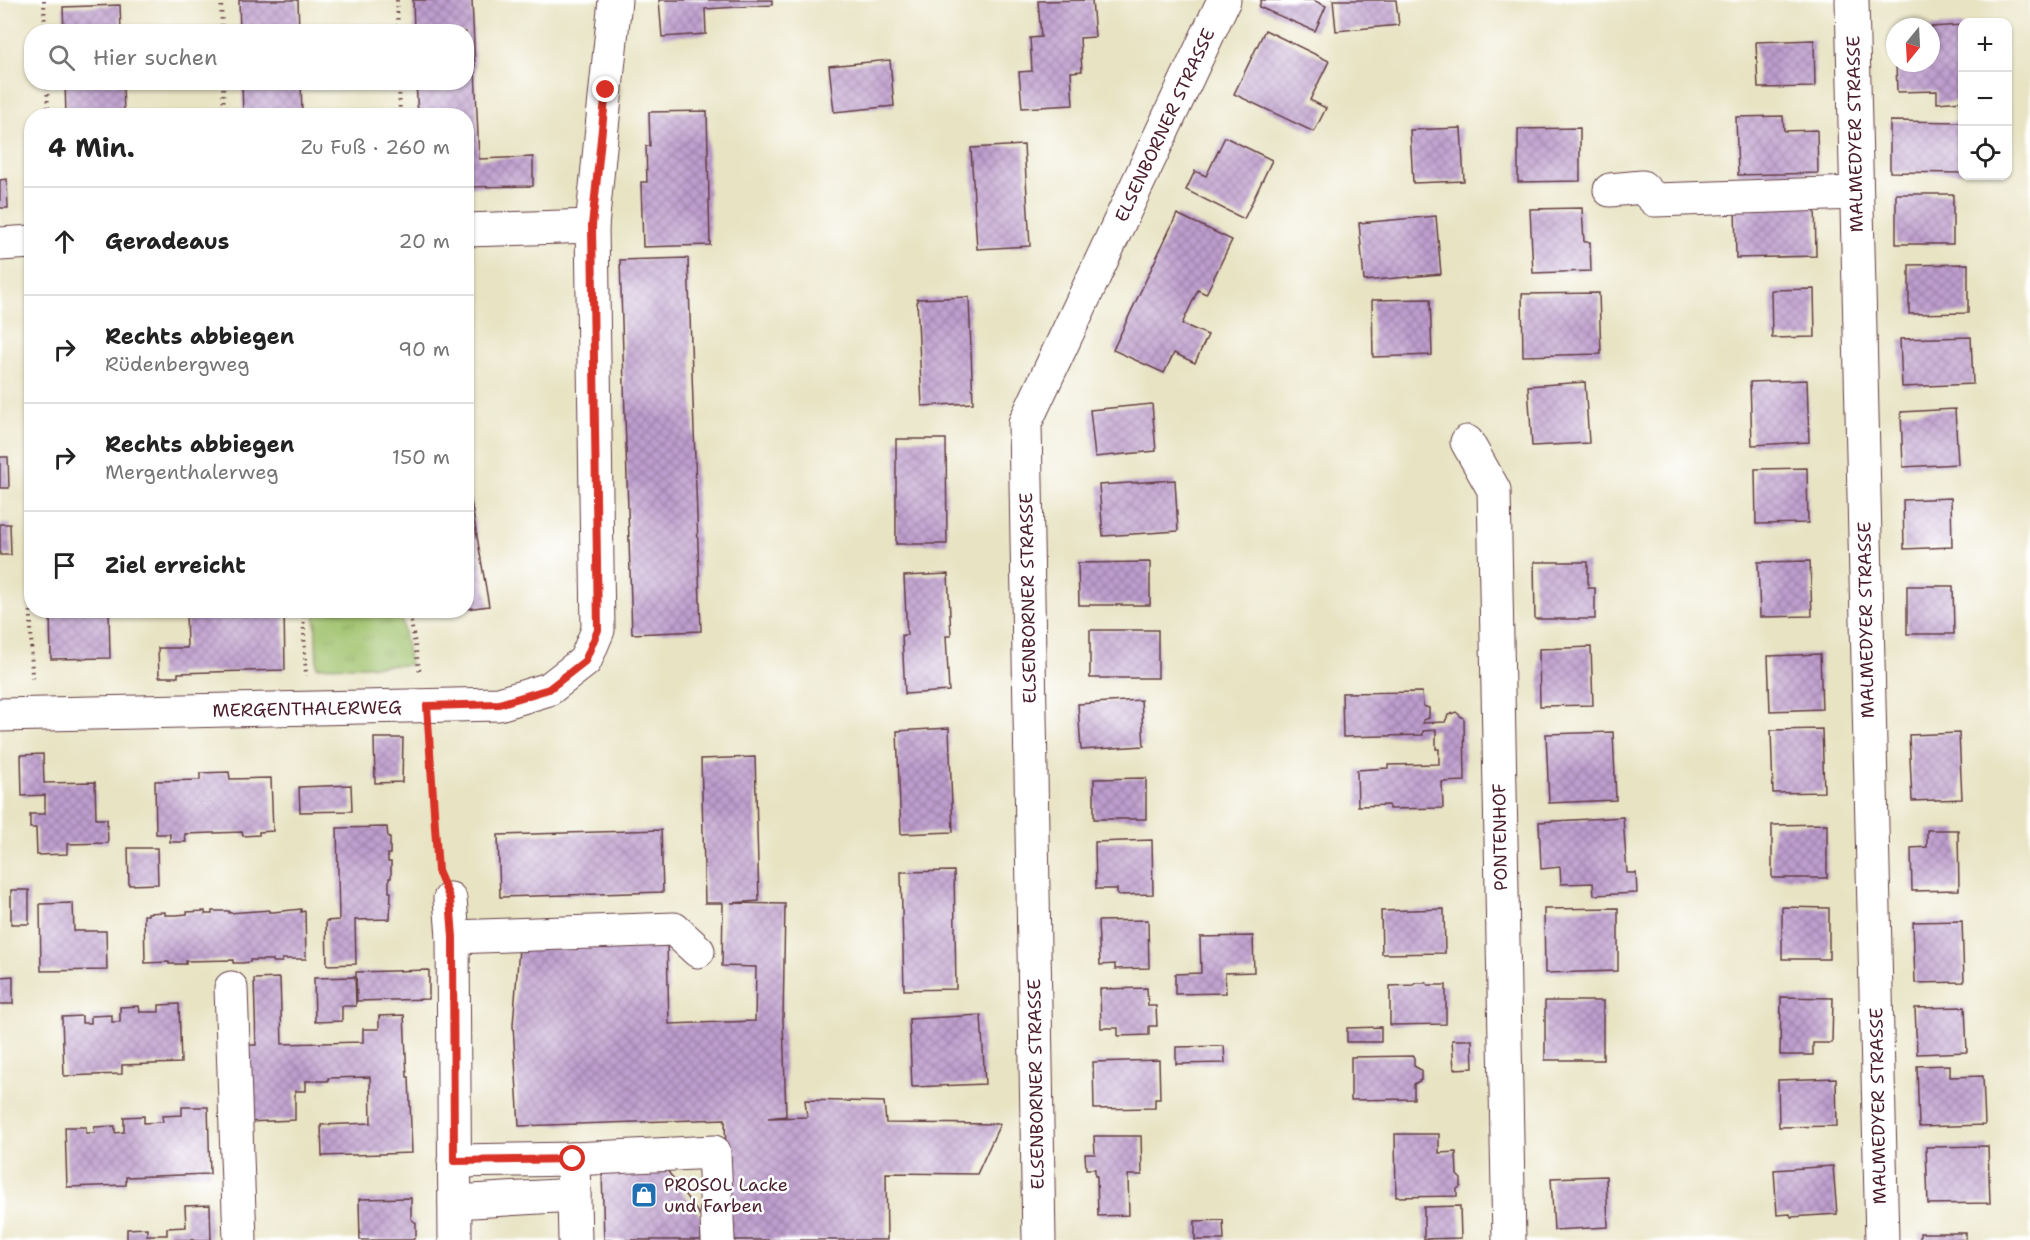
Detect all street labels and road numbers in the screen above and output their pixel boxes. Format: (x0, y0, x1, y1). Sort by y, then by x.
street label: ELSENBORNER STRASSE (1110, 24, 1220, 226)
street label: MALMEDYER STRASSE (1841, 35, 1869, 233)
street label: ELSENBORNER STRASSE (1014, 492, 1042, 704)
street label: MALMEDYER STRASSE (1852, 521, 1880, 719)
street label: MERGENTHALERWEG (212, 695, 402, 723)
street label: PONTENHOF (1487, 783, 1513, 891)
street label: ELSENBORNER STRASSE (1022, 978, 1050, 1190)
street label: MALMEDYER STRASSE (1864, 1007, 1892, 1205)

